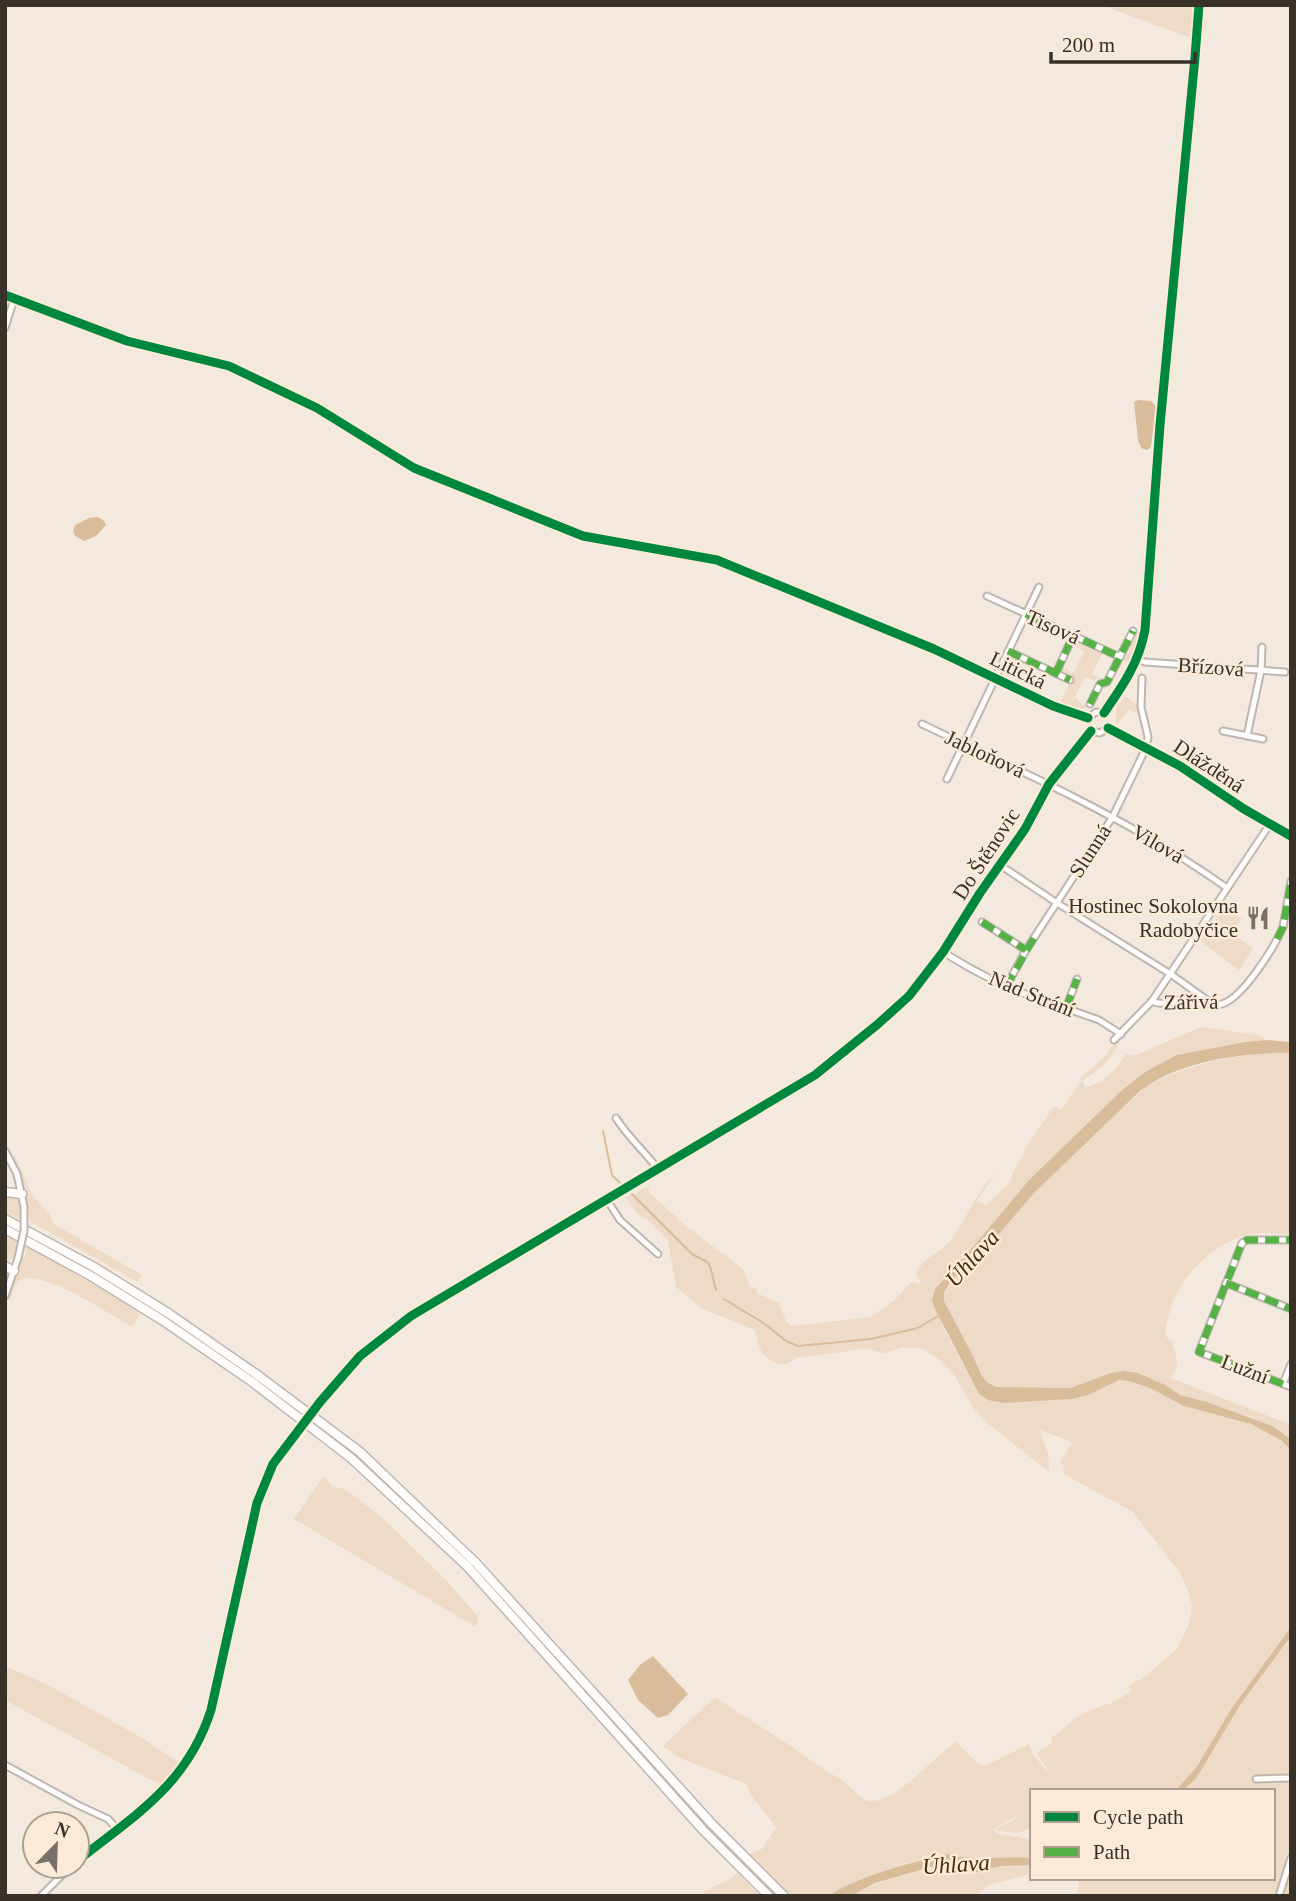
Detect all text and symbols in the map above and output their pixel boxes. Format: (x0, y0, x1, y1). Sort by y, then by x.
scale bar (1051, 21, 1194, 65)
text: 200 m (1062, 33, 1115, 57)
street label: Tisová (1022, 605, 1084, 650)
street label: Litická (986, 646, 1051, 694)
street label: Břízová (1177, 653, 1246, 681)
street label: Jabloňová (941, 725, 1029, 783)
street label: Dlážděná (1169, 734, 1249, 798)
street label: Do Štěnovic (948, 804, 1024, 904)
street label: Slunná (1064, 819, 1116, 882)
street label: Vilová (1128, 820, 1189, 869)
place label: Hostinec Sokolovna Radobyčice (1068, 894, 1239, 942)
restaurant icon: Hostinec Sokolovna Radobyčice (1244, 904, 1272, 932)
street label: Nad Strání (986, 966, 1079, 1022)
street label: Zářivá (1163, 990, 1219, 1014)
water label: Úhlava (940, 1224, 1004, 1292)
street label: Lužní (1218, 1349, 1272, 1389)
legend (1030, 1789, 1275, 1880)
text: Cycle path (1093, 1805, 1184, 1829)
north arrow (21, 1810, 91, 1880)
text: N (52, 1817, 73, 1842)
text: Path (1093, 1840, 1131, 1864)
water label: Úhlava (921, 1849, 991, 1879)

